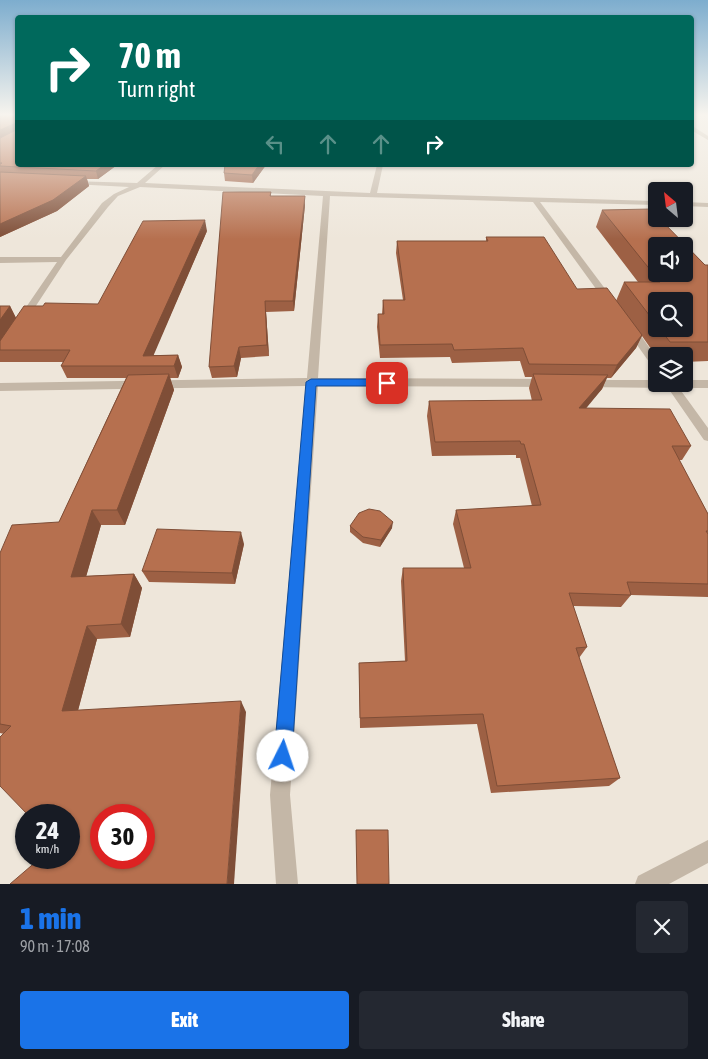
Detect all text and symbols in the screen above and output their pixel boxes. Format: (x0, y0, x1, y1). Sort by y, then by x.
icon: right (35, 35, 100, 100)
text: 70 m (118, 35, 181, 75)
text: Turn right (118, 76, 195, 102)
icon: left (261, 130, 289, 158)
icon: ahead (314, 130, 342, 158)
icon: ahead (367, 130, 395, 158)
icon: right (420, 130, 448, 158)
north arrow (648, 182, 692, 228)
map controls (648, 182, 693, 392)
button: sound (648, 237, 693, 282)
button: search (648, 292, 693, 337)
button: layers (648, 347, 693, 392)
pin (366, 362, 408, 404)
icon: arrive (373, 369, 401, 397)
position arrow (256, 729, 308, 781)
speed limit sign: 30 (90, 804, 155, 869)
text: 24 (36, 816, 59, 844)
text: km/h (36, 842, 59, 856)
text: 1 min (20, 901, 81, 935)
button: close (636, 901, 688, 953)
text: 90 m · 17:08 (20, 937, 90, 955)
button: Exit (20, 991, 349, 1049)
button: Share (359, 991, 688, 1049)

